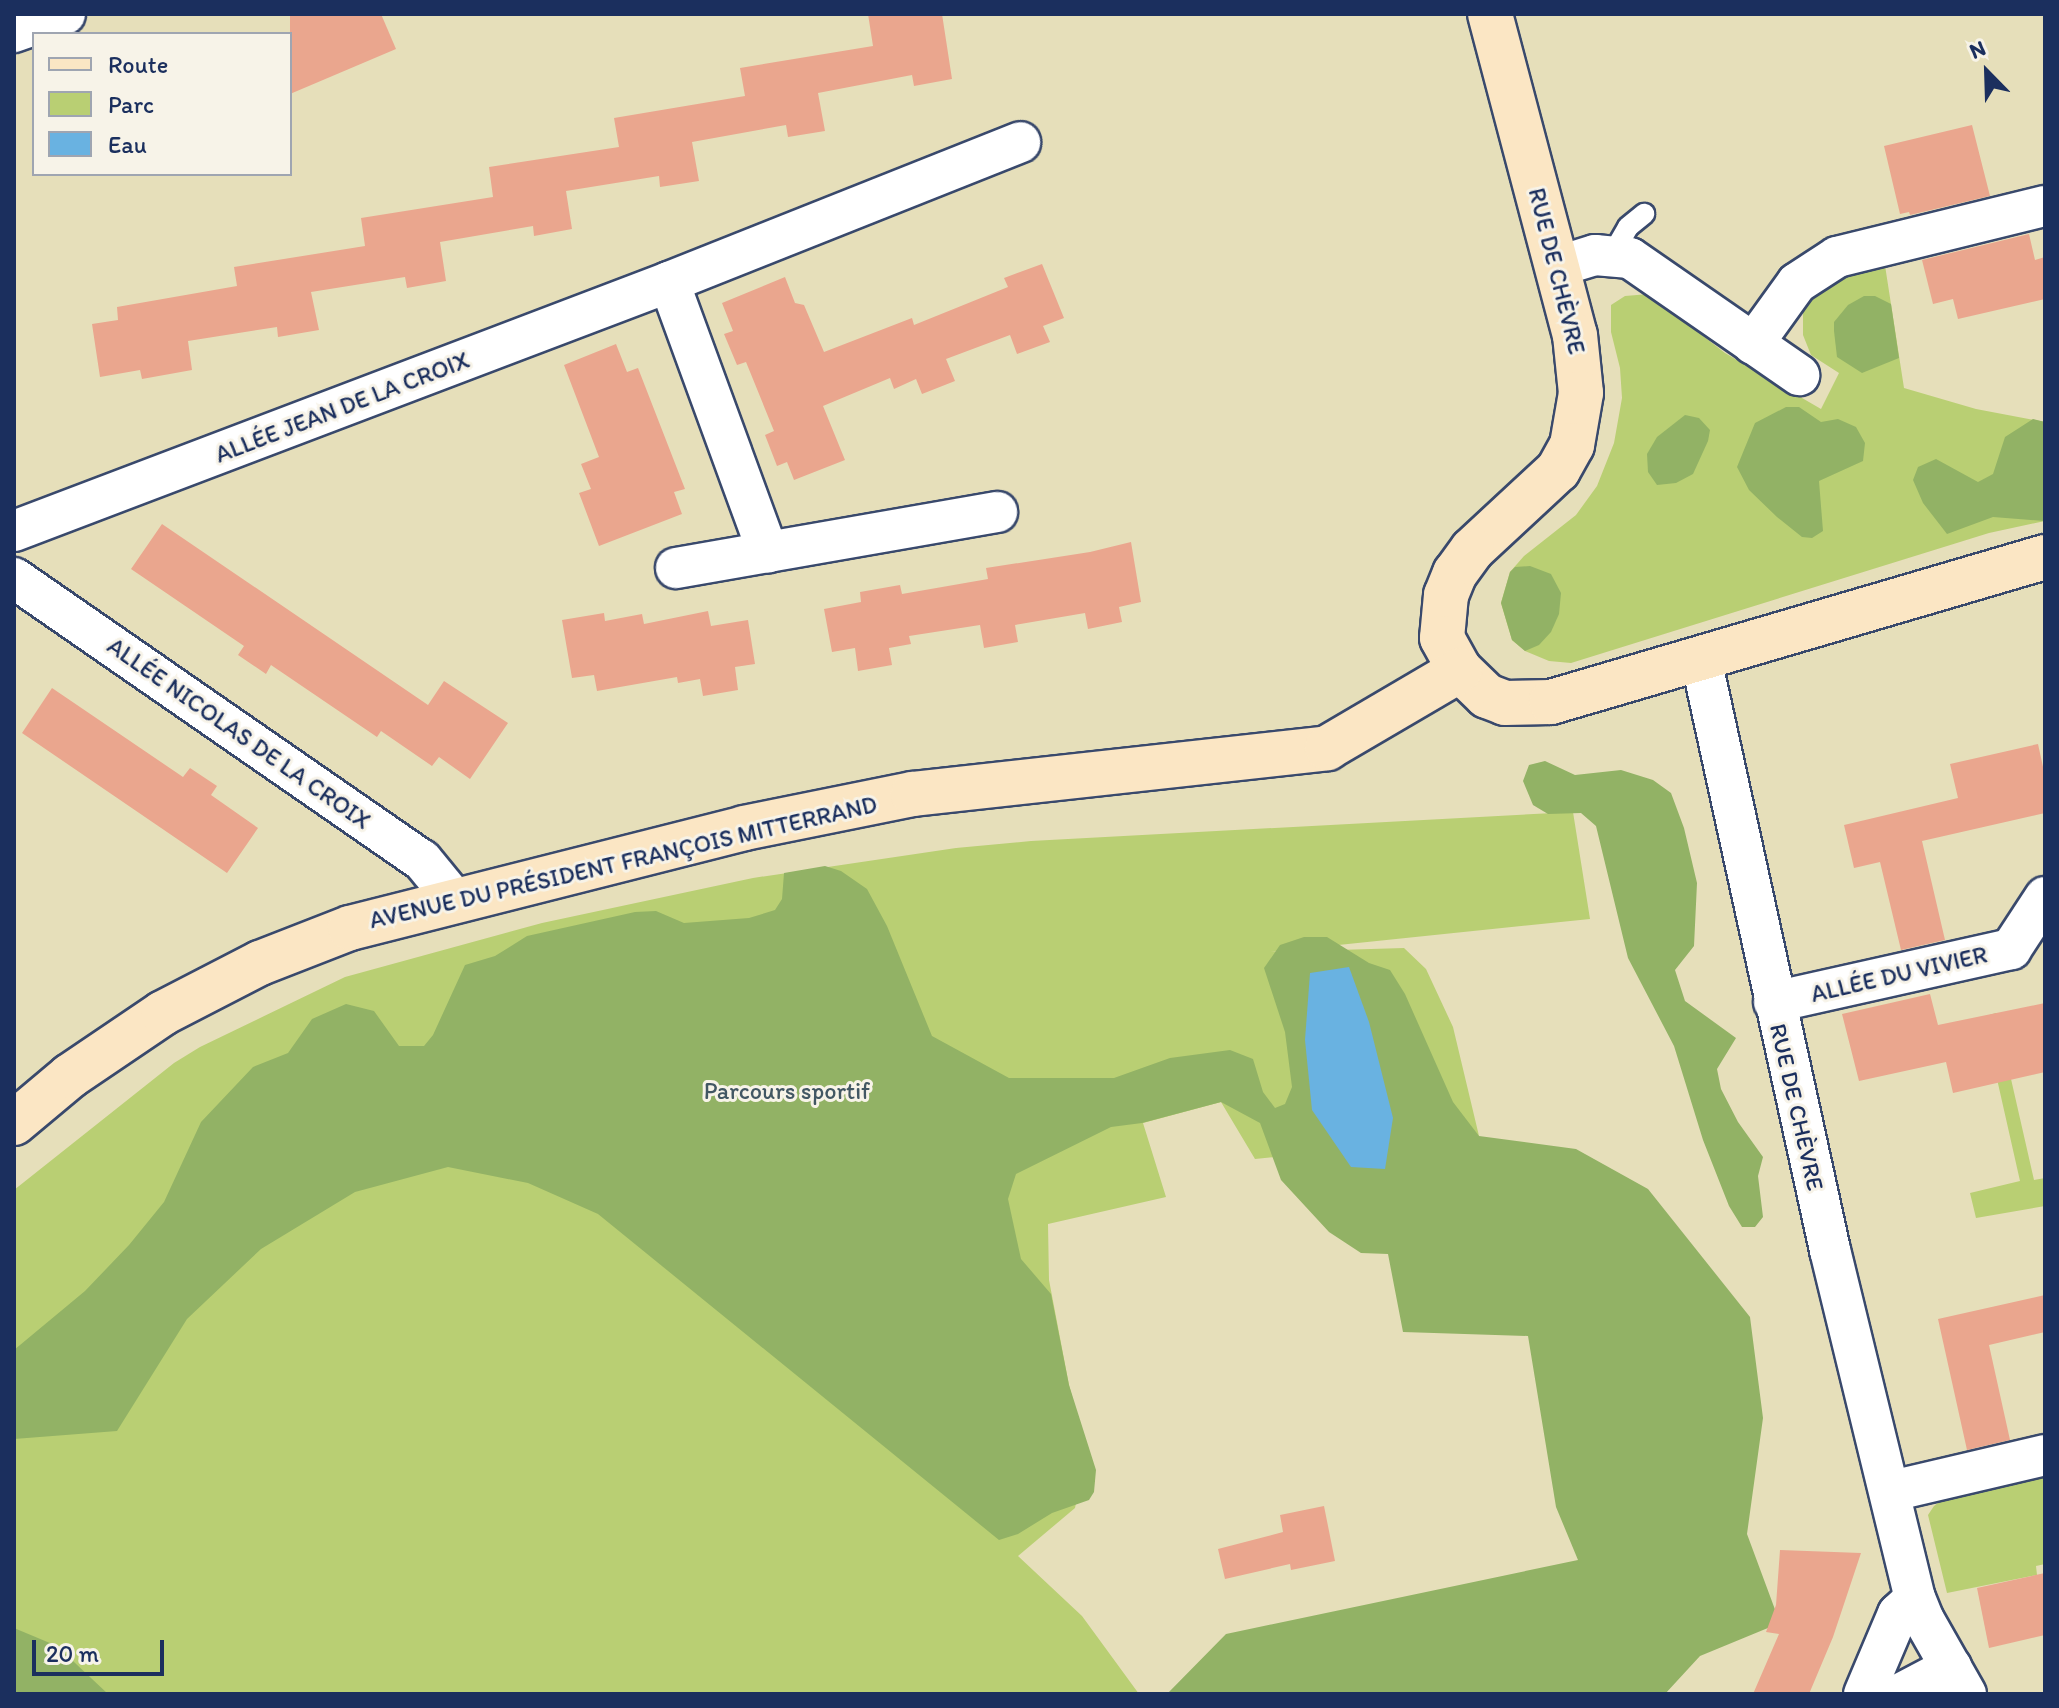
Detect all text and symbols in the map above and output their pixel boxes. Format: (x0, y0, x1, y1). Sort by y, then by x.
legend (32, 32, 292, 176)
north arrow (1947, 32, 2027, 112)
text: N (1965, 34, 1990, 65)
text: Route (108, 50, 168, 79)
text: Parc (108, 90, 154, 119)
text: Eau (108, 130, 147, 159)
street label: RUE DE CHÈVRE (1522, 185, 1592, 357)
street label: ALLÉE JEAN DE LA CROIX (211, 345, 473, 469)
street label: ALLÉE NICOLAS DE LA CROIX (103, 632, 375, 834)
street label: AVENUE DU PRÉSIDENT FRANÇOIS MITTERRAND (365, 789, 881, 935)
street label: ALLÉE DU VIVIER (1808, 940, 1990, 1008)
street label: RUE DE CHÈVRE (1764, 1020, 1830, 1194)
park label: Parcours sportif (704, 1077, 870, 1105)
scale bar (36, 1624, 168, 1674)
text: 20 m (46, 1639, 99, 1668)

